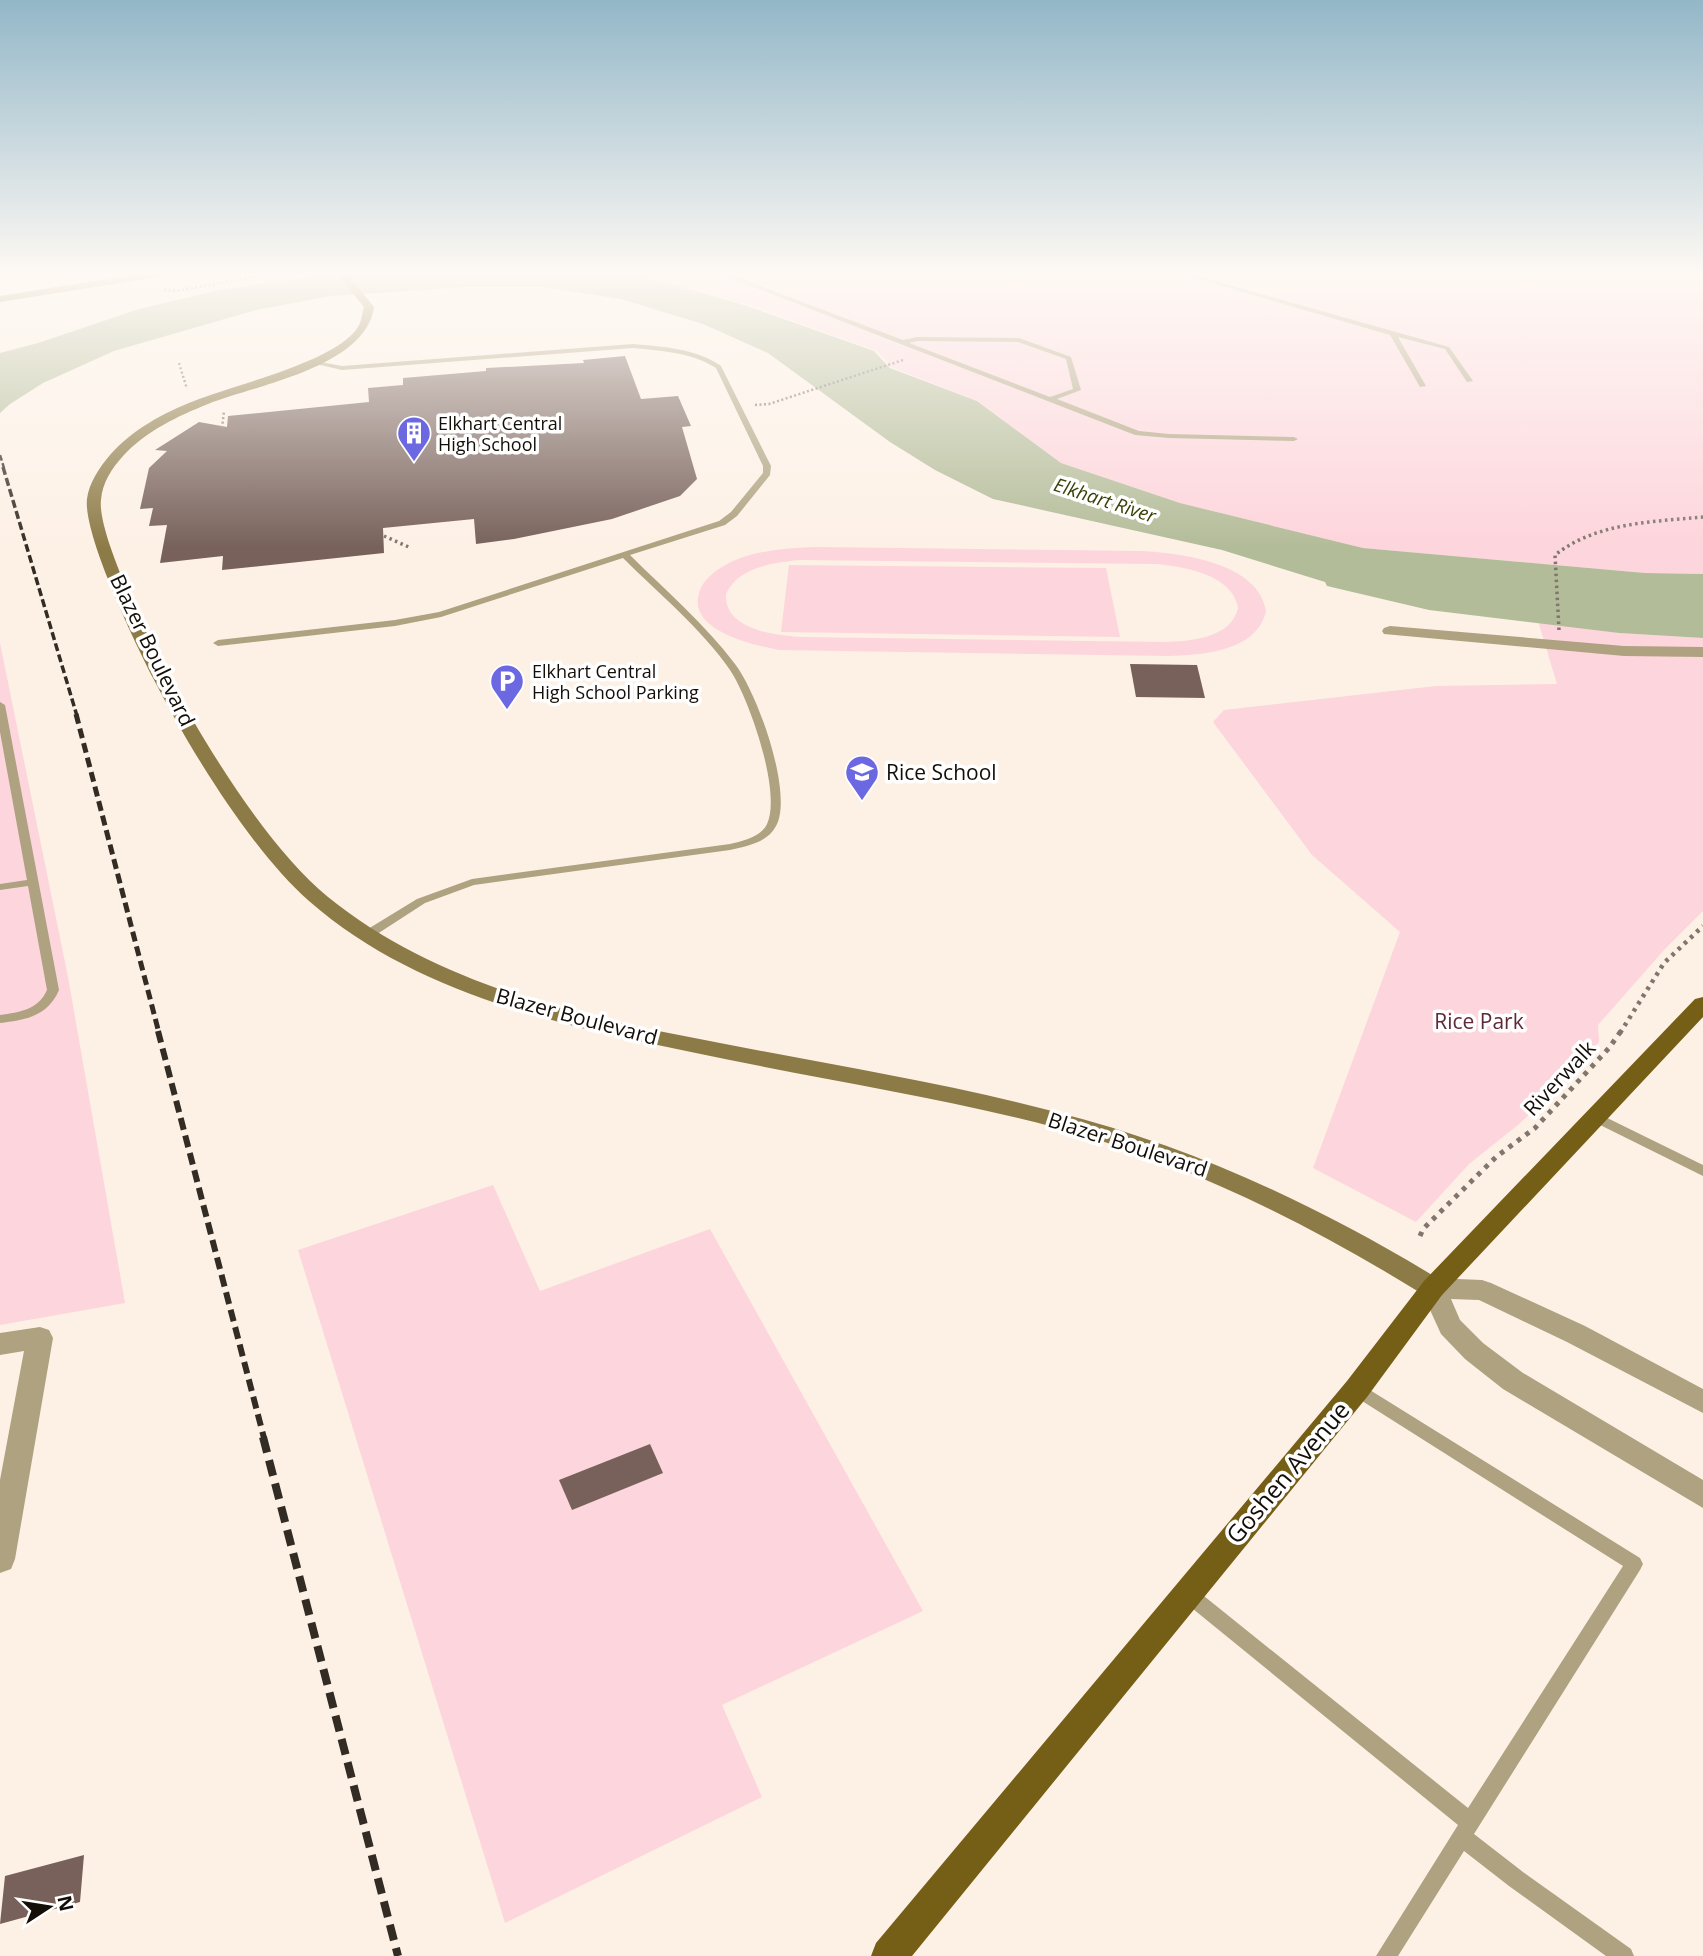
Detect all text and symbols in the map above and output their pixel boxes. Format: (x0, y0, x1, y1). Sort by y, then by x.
place label: Elkhart Central High School (438, 411, 562, 456)
building icon: Elkhart Central High School (395, 414, 433, 463)
water label: Elkhart River (1051, 471, 1161, 529)
street label: Blazer Boulevard (104, 569, 202, 731)
place label: Elkhart Central High School Parking (532, 659, 699, 704)
parking icon: Elkhart Central High School Parking (488, 662, 526, 711)
school or university icon: Rice School (843, 753, 881, 802)
place label: Rice School (886, 758, 997, 786)
street label: Blazer Boulevard (493, 981, 661, 1051)
park label: Rice Park (1434, 1007, 1524, 1035)
street label: Riverwalk (1517, 1034, 1601, 1122)
street label: Blazer Boulevard (1045, 1105, 1211, 1183)
street label: Goshen Avenue (1218, 1394, 1356, 1550)
north arrow (14, 1872, 84, 1942)
text: N (51, 1893, 80, 1914)

